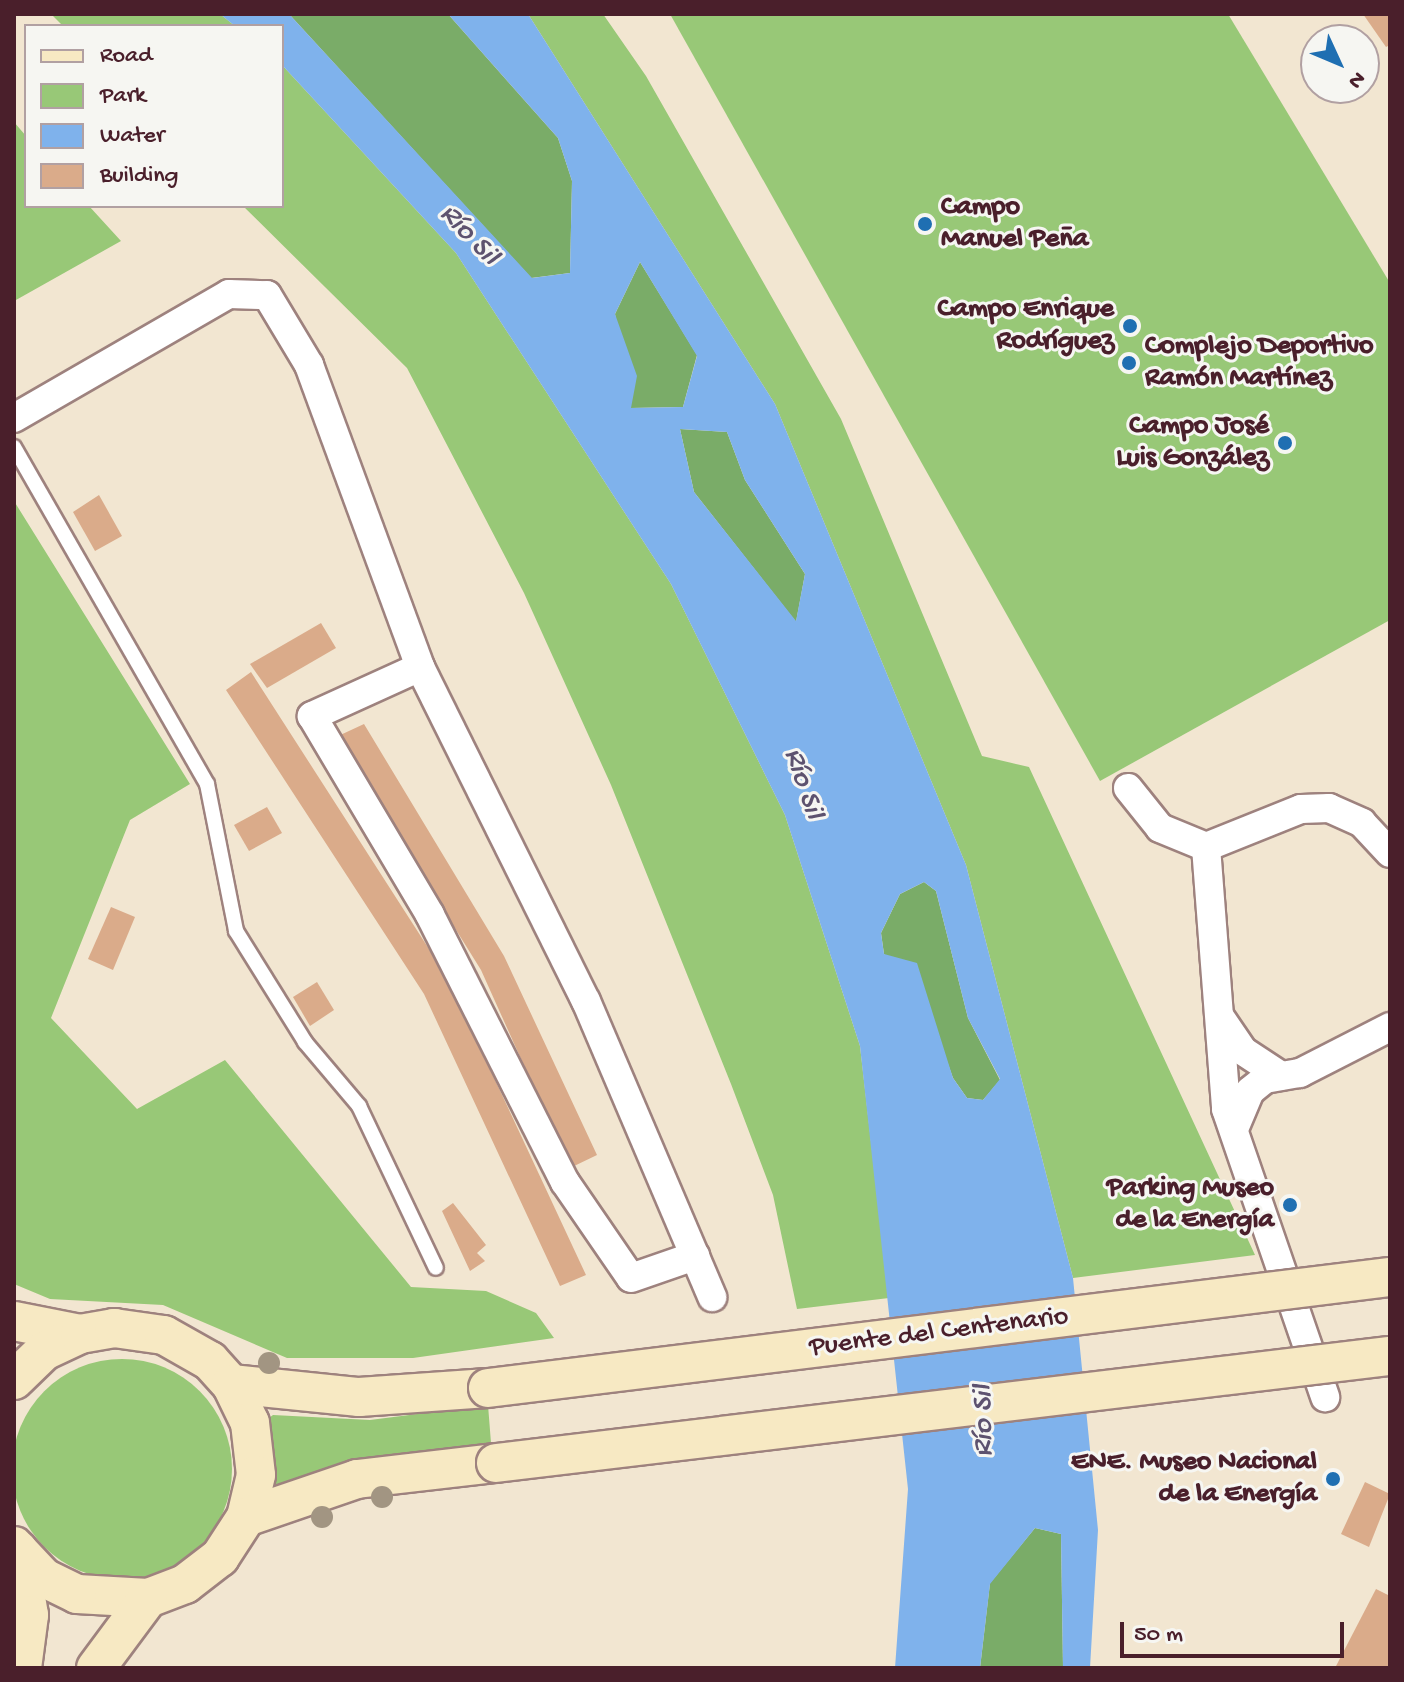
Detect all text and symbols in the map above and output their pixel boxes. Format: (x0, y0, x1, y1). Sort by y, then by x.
legend (24, 24, 284, 208)
north arrow (1300, 24, 1380, 104)
text: Road (100, 42, 152, 71)
text: N (1341, 65, 1370, 93)
text: Park (100, 82, 146, 111)
text: Water (100, 122, 164, 151)
text: Building (100, 162, 178, 191)
place label: Campo Manuel Peña (941, 191, 1088, 257)
water label: Río Sil (430, 197, 506, 275)
marker: Campo Manuel Peña (916, 215, 934, 233)
place label: Campo Enrique Rodríguez (937, 293, 1114, 359)
marker: Campo Enrique Rodríguez (1121, 317, 1139, 335)
place label: Complejo Deportivo Ramón Martínez (1145, 330, 1374, 396)
marker: Complejo Deportivo Ramón Martínez (1120, 354, 1138, 372)
place label: Campo José Luis González (1116, 410, 1269, 476)
marker: Campo José Luis González (1276, 434, 1294, 452)
water label: Río Sil (774, 744, 830, 824)
place label: Parking Museo de la Energía (1107, 1172, 1274, 1238)
marker: Parking Museo de la Energía (1281, 1196, 1299, 1214)
street label: Puente del Centenario (808, 1300, 1070, 1366)
water label: Río Sil (967, 1385, 1003, 1457)
place label: ENE. Museo Nacional de la Energía (1071, 1446, 1317, 1512)
marker: ENE. Museo Nacional de la Energía (1324, 1470, 1342, 1488)
scale bar (1124, 1606, 1348, 1656)
text: 50 m (1134, 1621, 1183, 1650)

